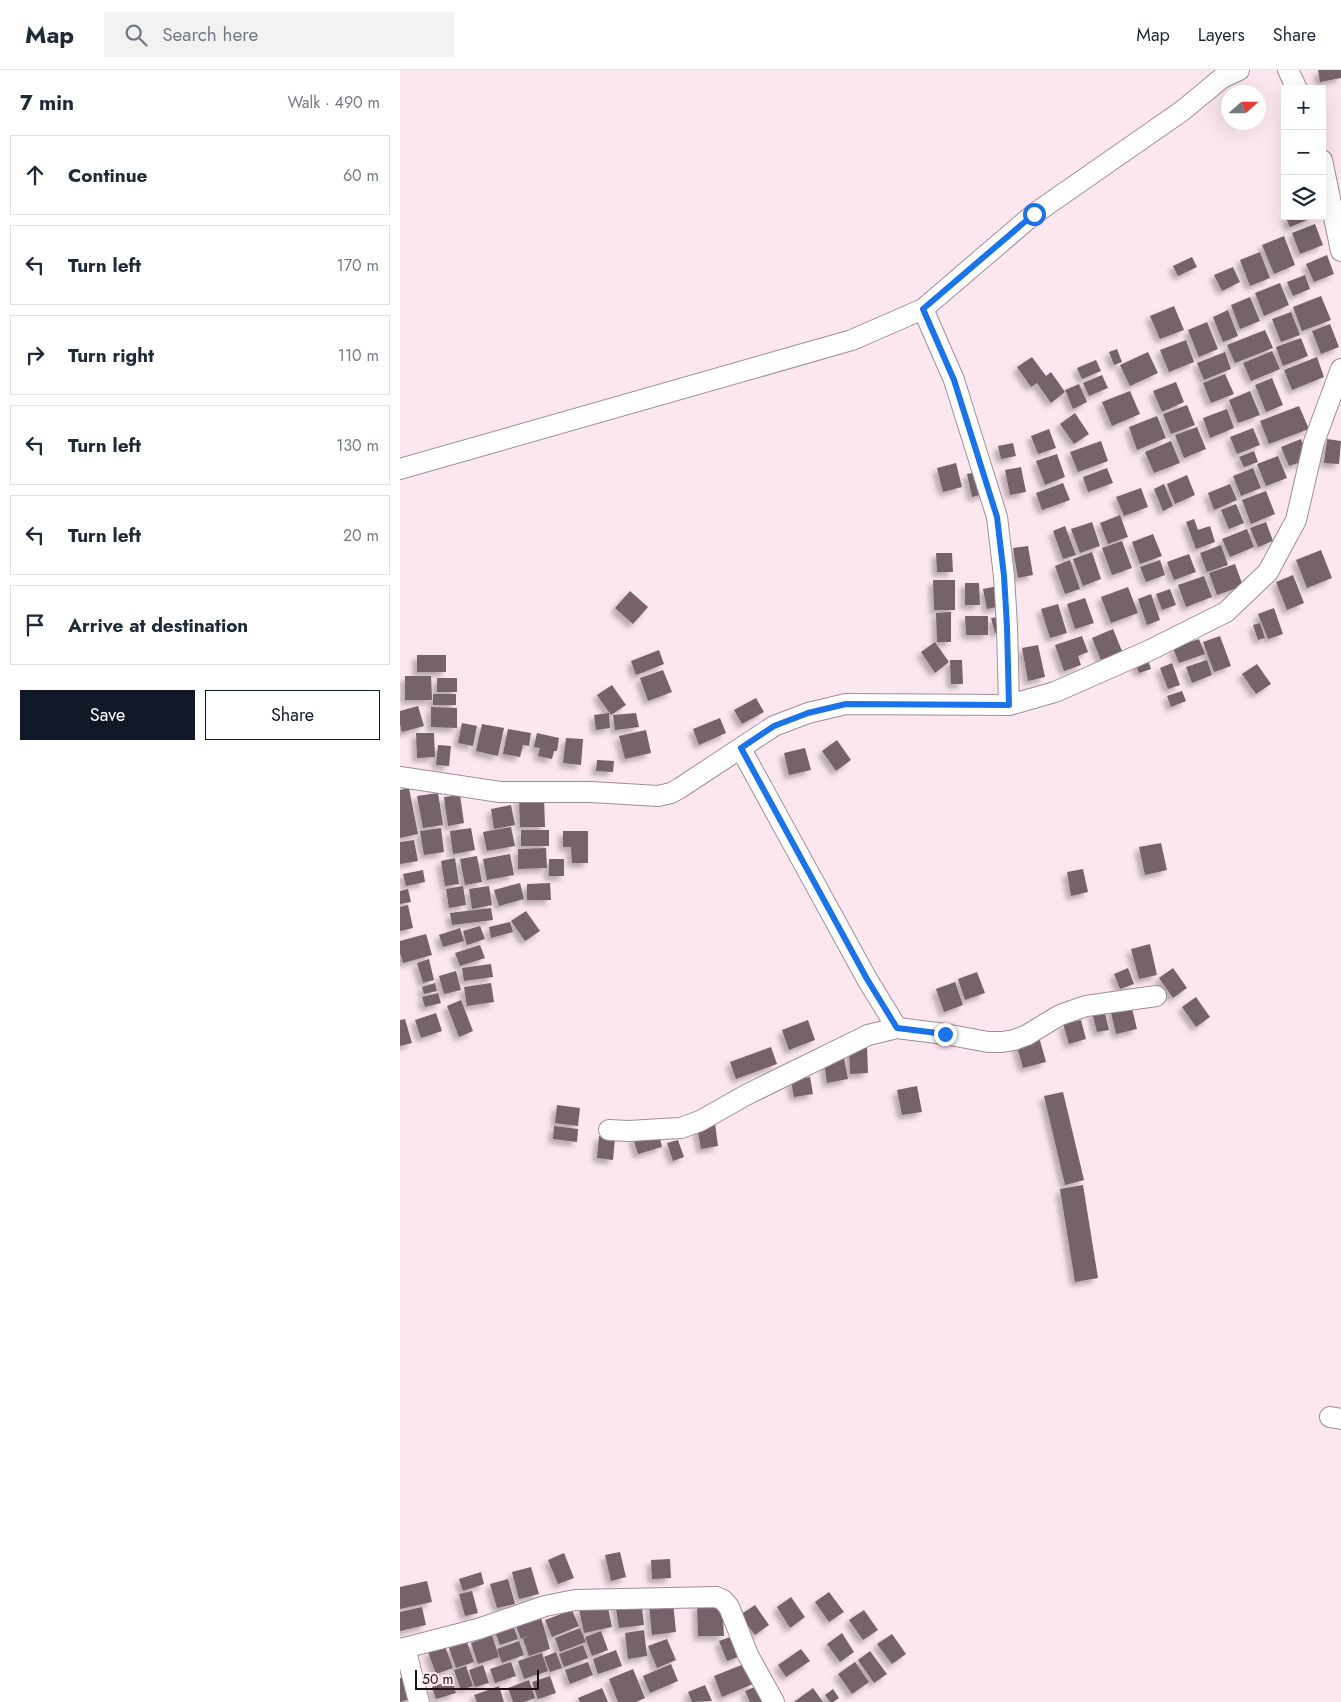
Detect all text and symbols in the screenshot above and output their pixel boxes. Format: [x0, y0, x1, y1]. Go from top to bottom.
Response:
search box [104, 12, 454, 57]
text: Map [25, 17, 74, 52]
icon: search [122, 21, 150, 49]
text: Search here [162, 21, 258, 48]
text: Map [1136, 22, 1170, 48]
text: Layers [1198, 22, 1245, 48]
text: Share [1273, 22, 1316, 48]
north arrow [1221, 85, 1266, 130]
map controls [1281, 85, 1326, 220]
button: + [1281, 85, 1326, 130]
text: 7 min [20, 88, 74, 118]
text: Walk · 490 m [288, 91, 380, 114]
button: − [1281, 130, 1326, 175]
icon: ahead [21, 161, 49, 189]
text: Continue [68, 162, 147, 189]
text: 60 m [343, 164, 379, 187]
button: layers [1281, 175, 1326, 220]
route start [1023, 203, 1046, 226]
icon: left [21, 251, 49, 279]
text: Turn left [68, 252, 141, 279]
text: 170 m [337, 254, 379, 277]
icon: right [21, 341, 49, 369]
text: Turn right [68, 342, 154, 369]
text: 110 m [338, 344, 379, 367]
icon: left [21, 431, 49, 459]
text: Turn left [68, 432, 141, 459]
text: 130 m [336, 434, 379, 457]
icon: left [21, 521, 49, 549]
text: Turn left [68, 522, 141, 549]
text: 20 m [343, 524, 379, 547]
icon: arrive [21, 611, 49, 639]
text: Arrive at destination [68, 612, 248, 639]
button: Save [20, 690, 195, 740]
button: Share [205, 690, 380, 740]
route end [934, 1023, 957, 1046]
scale bar [415, 1667, 539, 1690]
text: 50 m [422, 1669, 453, 1689]

